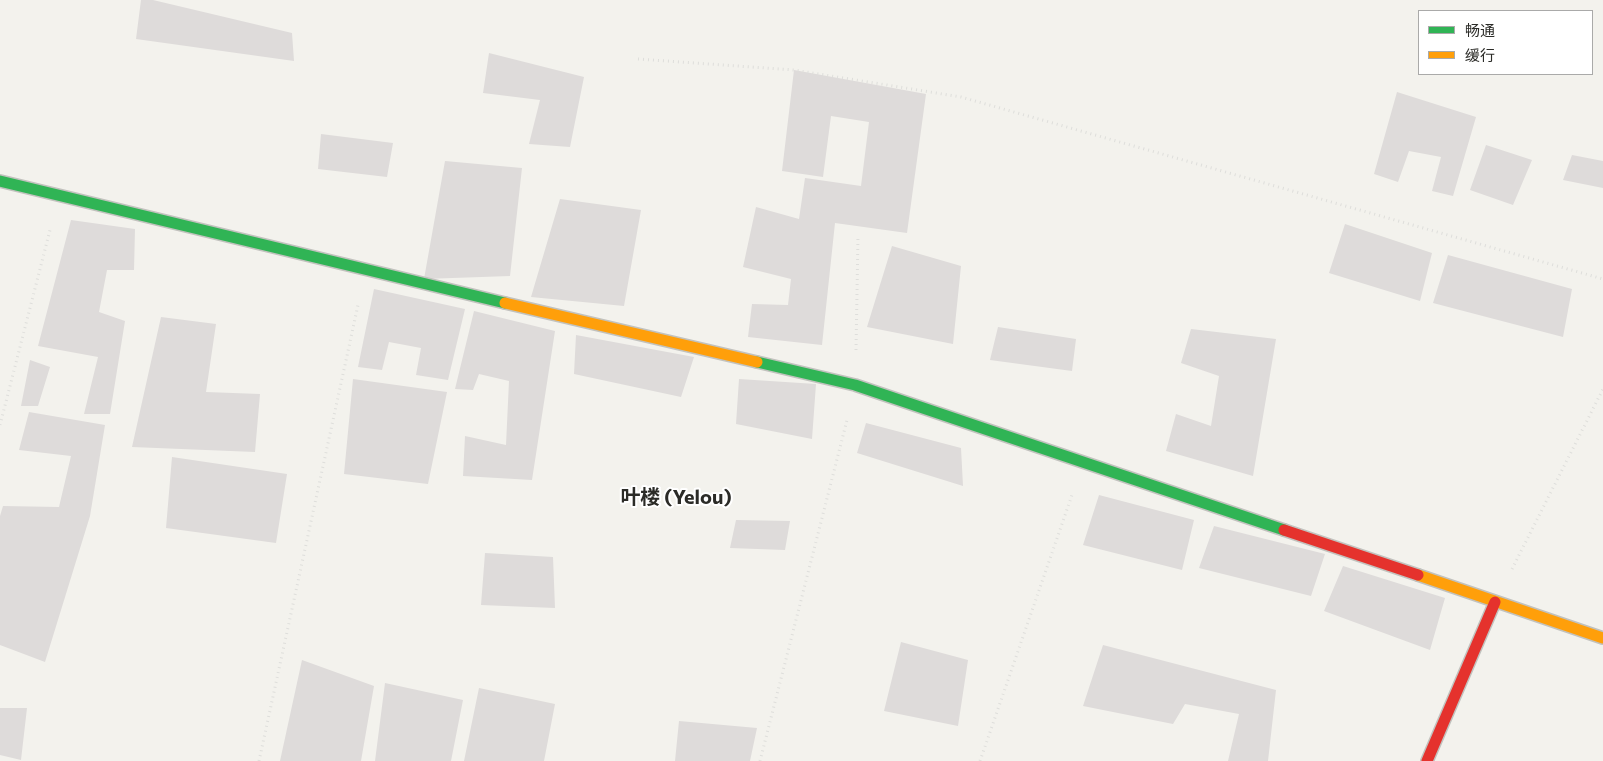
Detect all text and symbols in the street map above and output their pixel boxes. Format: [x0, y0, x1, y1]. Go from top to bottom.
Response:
legend [1418, 10, 1593, 75]
text: 畅通 [1465, 21, 1495, 39]
text: 缓行 [1465, 46, 1495, 64]
district label: 叶楼 (Yelou) [620, 485, 732, 509]

